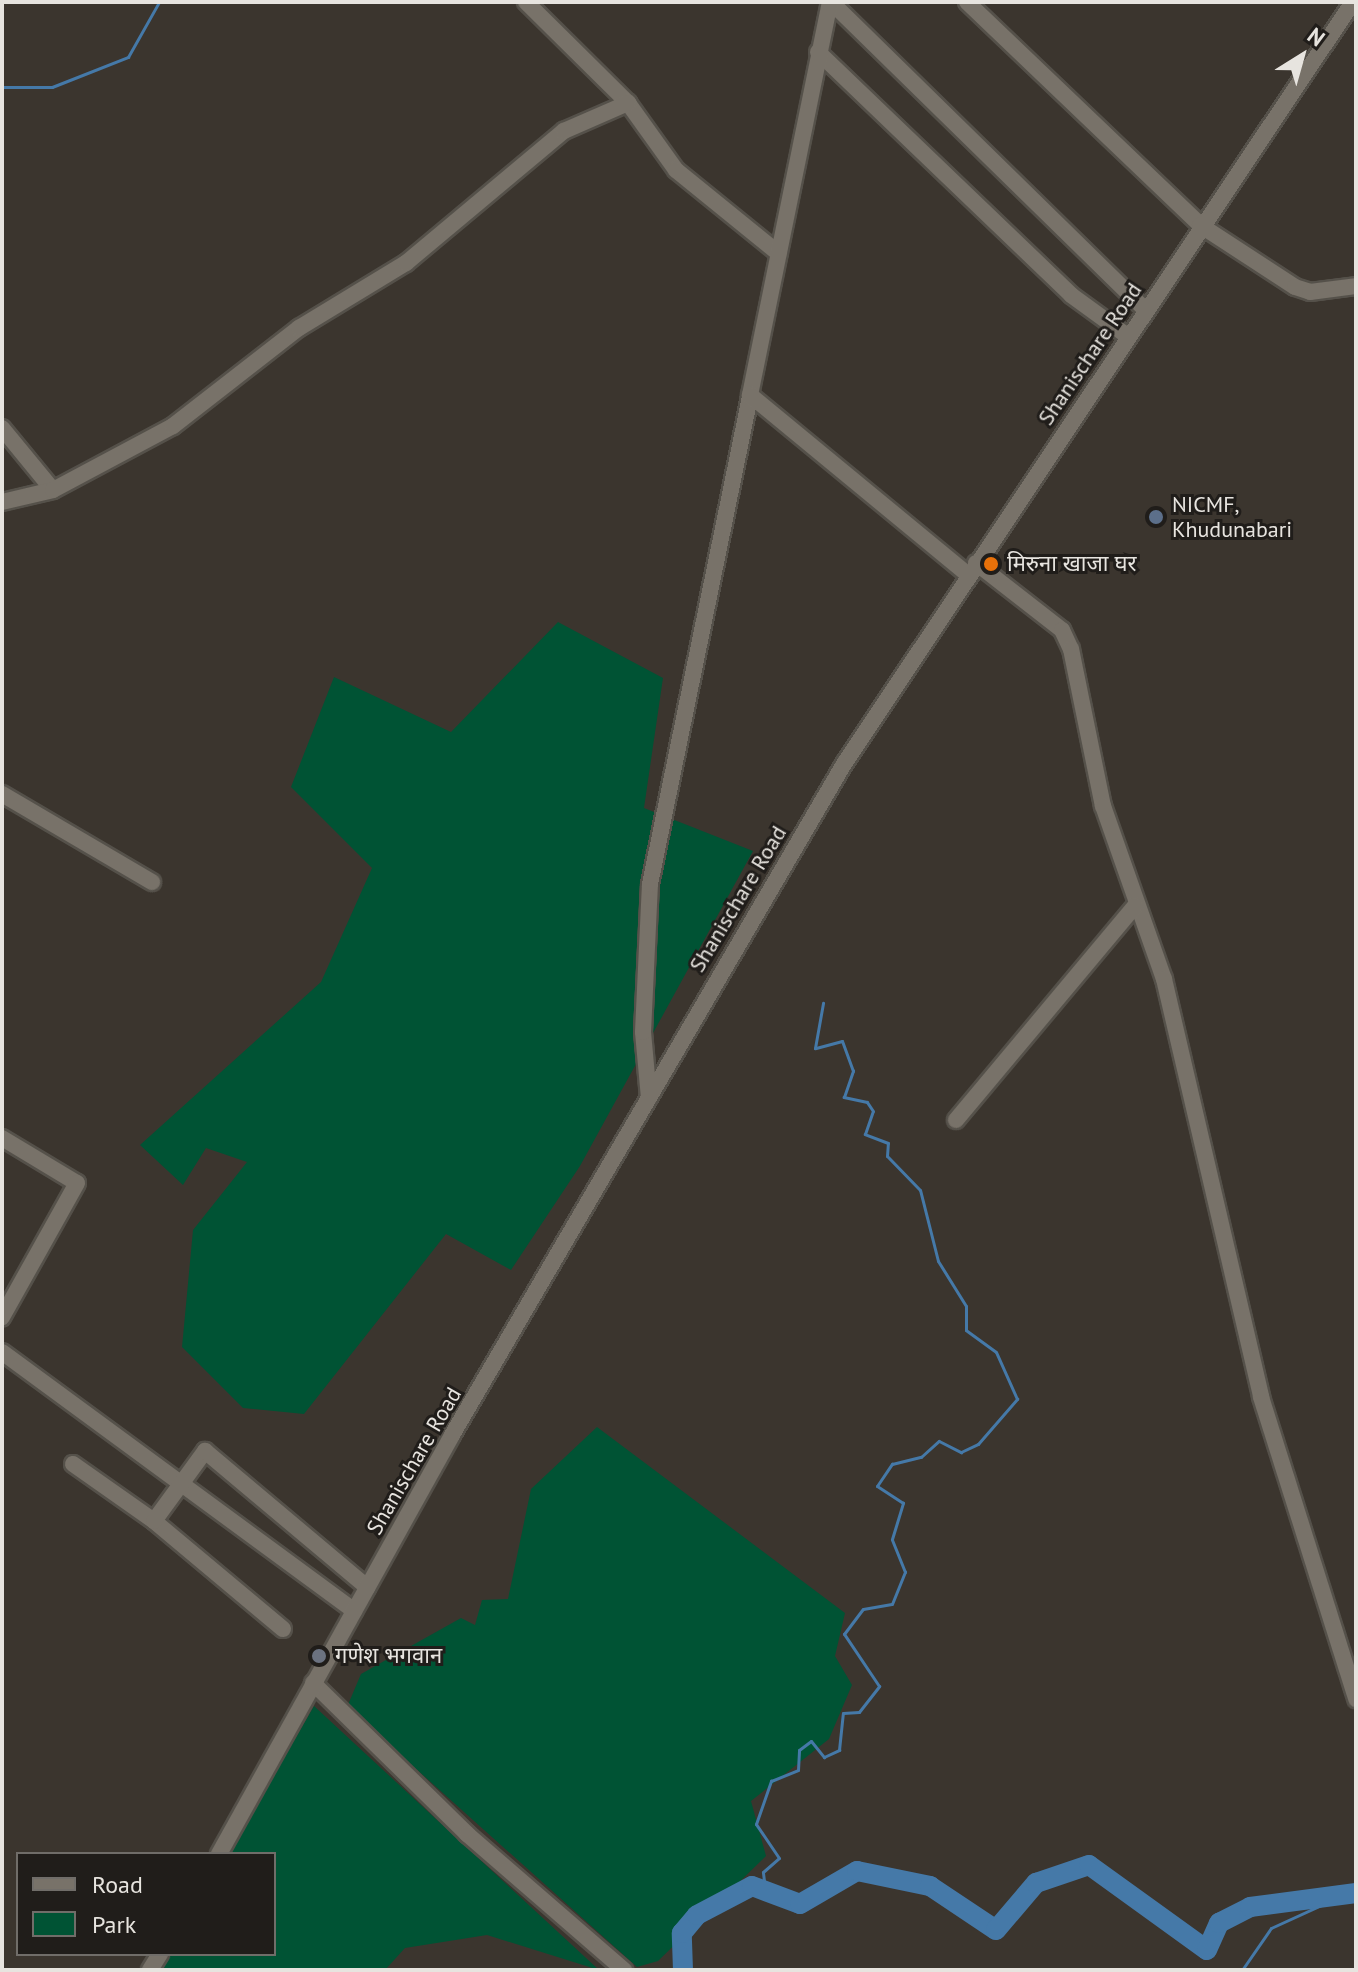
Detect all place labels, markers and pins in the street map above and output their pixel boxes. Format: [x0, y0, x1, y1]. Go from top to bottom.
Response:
place label: NICMF, Khudunabari [1172, 491, 1292, 542]
marker: NICMF, Khudunabari [1147, 508, 1165, 526]
place label: मिरुना खाजा घर [1007, 551, 1136, 577]
marker: मिरुना खाजा घर [982, 555, 1000, 573]
place label: गणेश भगवान [335, 1643, 442, 1669]
marker: गणेश भगवान [310, 1647, 328, 1665]

